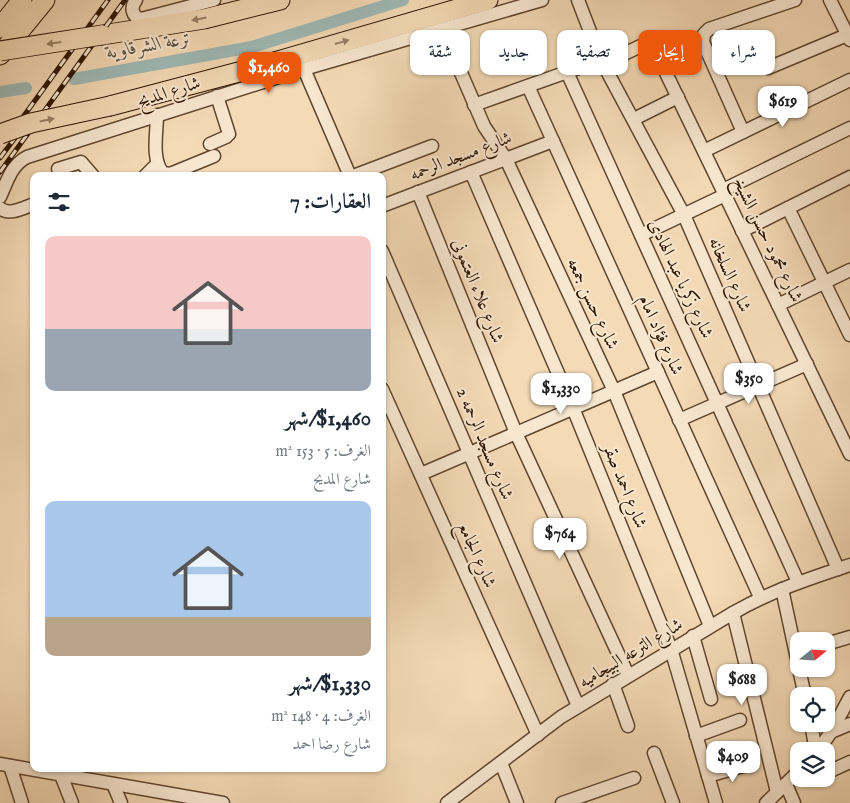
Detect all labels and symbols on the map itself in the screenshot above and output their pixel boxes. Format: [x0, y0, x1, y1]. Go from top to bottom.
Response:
one-way arrow [190, 16, 206, 24]
water label: ترعة الشرقاوية [103, 27, 193, 66]
one-way arrow [335, 38, 350, 46]
one-way arrow [46, 39, 62, 47]
pin: $1,460 [228, 52, 310, 94]
street label: شارع المديح [134, 72, 205, 117]
pin: $619 [753, 86, 813, 128]
one-way arrow [39, 116, 54, 124]
street label: شارع مسجد الرحمه [407, 127, 516, 189]
street label: شارع محمود حسن الشيخ [724, 174, 807, 308]
street label: شارع زكريا عبد الهادى [640, 215, 718, 343]
street label: شارع السلخانه [700, 234, 756, 317]
street label: شارع علاء العتمونى [444, 235, 508, 348]
street label: شارع حسن جمعه [559, 254, 623, 354]
street label: شارع فؤاد امام [629, 291, 688, 380]
pin: $350 [719, 362, 779, 405]
pin: $1,330 [520, 372, 602, 415]
street label: شارع مسجد الرحمه 2 [448, 384, 518, 504]
street label: شارع احمد صقر [594, 438, 652, 533]
street label: شارع الجامع [448, 518, 501, 593]
pin: $764 [530, 518, 590, 560]
street label: شارع الترعه البيجاميه [575, 614, 688, 696]
north arrow [790, 632, 835, 678]
pin: $688 [712, 664, 772, 706]
pin: $409 [703, 740, 763, 783]

